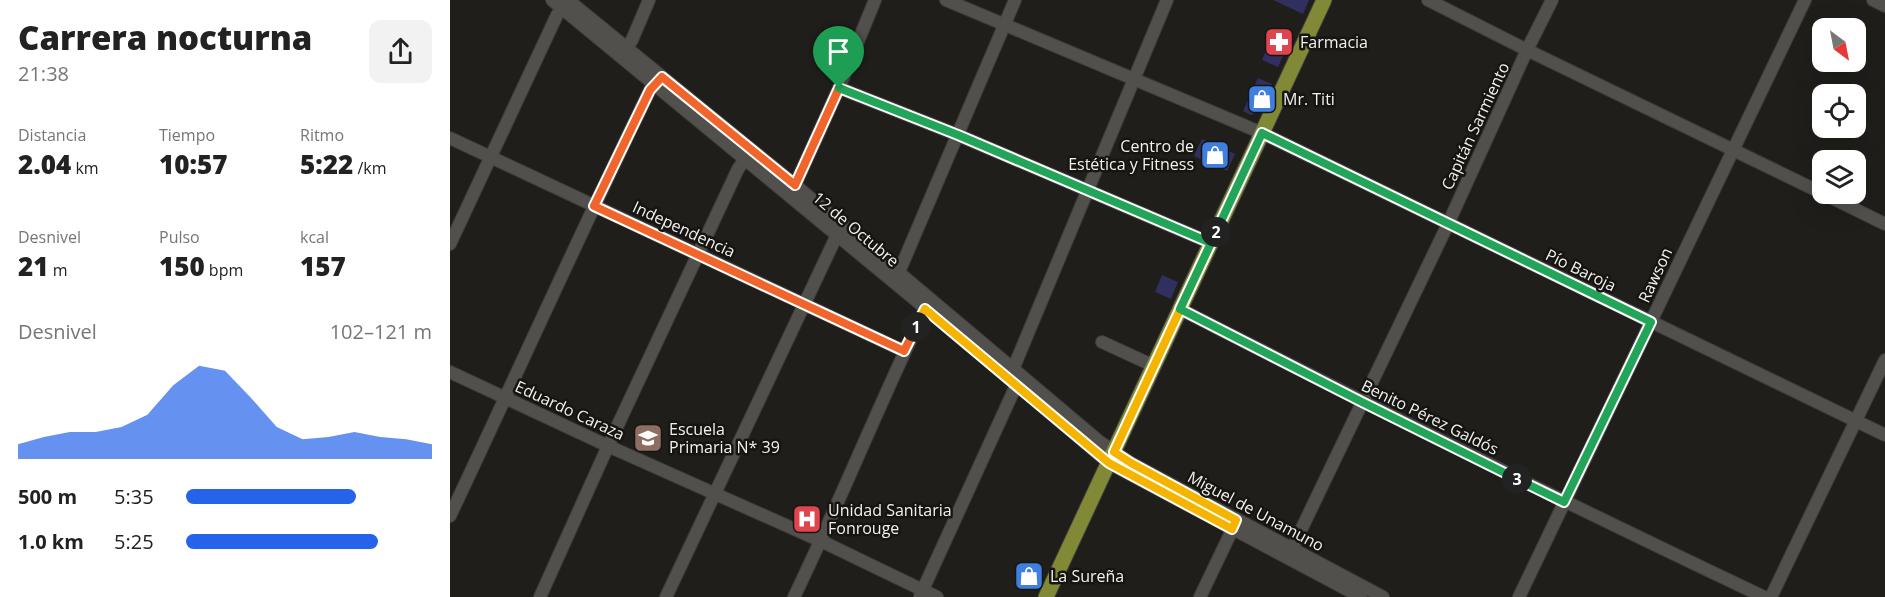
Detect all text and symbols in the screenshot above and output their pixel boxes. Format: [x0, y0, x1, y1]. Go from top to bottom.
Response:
text: Carrera nocturna [18, 15, 312, 60]
north arrow [1812, 18, 1866, 72]
map controls [1812, 18, 1866, 204]
button: share [369, 20, 432, 83]
pin [813, 26, 864, 88]
pharmacy icon: Farmacia [1263, 26, 1295, 58]
place label: Farmacia [1300, 31, 1368, 53]
icon: arrive [822, 35, 855, 68]
street label: Capitán Sarmiento [1436, 59, 1514, 193]
text: 21:38 [18, 60, 69, 87]
shop icon: Mr. Titi [1246, 83, 1278, 115]
button: locate [1812, 84, 1866, 138]
place label: Mr. Titi [1283, 88, 1335, 110]
text: Distancia [18, 124, 86, 146]
text: Tiempo [159, 124, 215, 146]
text: Ritmo [300, 124, 344, 146]
place label: Centro de Estética y Fitness [1068, 135, 1194, 175]
shop icon: Centro de Estética y Fitness [1199, 139, 1231, 171]
text: 2.04 [18, 146, 71, 182]
text: 10:57 [159, 146, 227, 182]
text: 5:22 [300, 146, 353, 182]
button: layers [1812, 150, 1866, 204]
text: km [71, 157, 99, 179]
text: /km [353, 157, 386, 179]
street label: 12 de Octubre [808, 186, 904, 272]
street label: Independencia [629, 196, 739, 262]
pin: 2 [1201, 217, 1231, 247]
text: 2 [1211, 221, 1221, 243]
text: Desnivel [18, 226, 81, 248]
text: Pulso [159, 226, 200, 248]
text: kcal [300, 226, 329, 248]
street label: Pío Baroja [1542, 244, 1620, 296]
street label: Rawson [1633, 244, 1677, 306]
text: 21 [18, 248, 48, 284]
text: 150 [159, 248, 205, 284]
text: 157 [300, 248, 346, 284]
text: m [48, 259, 67, 281]
text: bpm [205, 259, 243, 281]
pin: 1 [901, 312, 931, 342]
text: 1 [911, 316, 921, 338]
text: Desnivel [18, 318, 97, 345]
text: 102–121 m [330, 318, 432, 345]
street label: Benito Pérez Galdós [1358, 374, 1502, 460]
street label: Eduardo Caraza [512, 375, 628, 445]
place label: Escuela Primaria N* 39 [669, 418, 780, 458]
school or university icon: Escuela Primaria N* 39 [632, 422, 664, 454]
pin: 3 [1502, 464, 1532, 494]
street label: Miguel de Unamuno [1184, 466, 1328, 556]
text: 3 [1512, 468, 1522, 490]
text: 500 m [18, 483, 77, 510]
text: 5:35 [114, 483, 154, 510]
place label: Unidad Sanitaria Fonrouge [828, 499, 952, 539]
hospital icon: Unidad Sanitaria Fonrouge [791, 503, 823, 535]
text: 1.0 km [18, 528, 84, 555]
text: 5:25 [114, 528, 154, 555]
shop icon: La Sureña [1013, 560, 1045, 592]
place label: La Sureña [1050, 565, 1124, 587]

